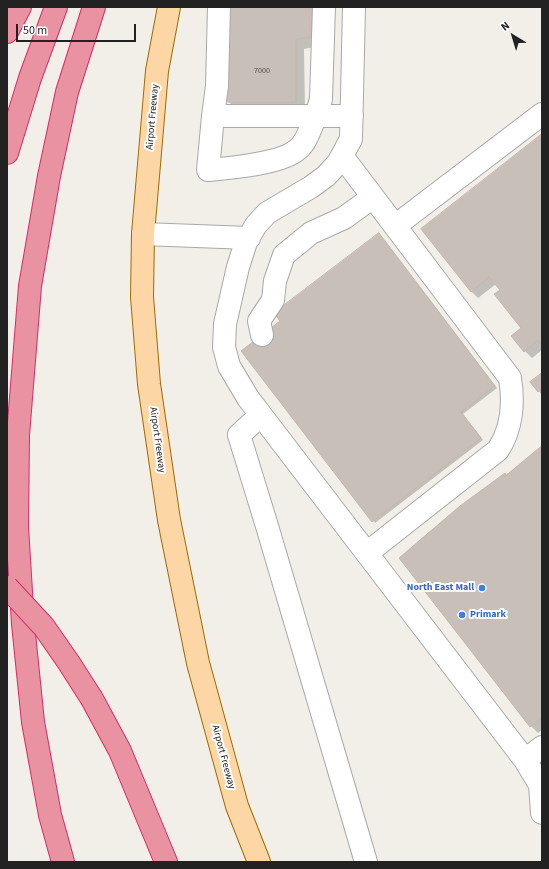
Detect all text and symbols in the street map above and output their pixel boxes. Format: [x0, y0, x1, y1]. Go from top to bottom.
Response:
scale bar [18, 16, 138, 42]
north arrow [493, 16, 533, 56]
text: N [498, 18, 513, 34]
text: 50 m [23, 22, 47, 39]
house number: 7000 [254, 66, 270, 76]
street label: Airport Freeway [144, 84, 162, 150]
street label: Airport Freeway [146, 406, 168, 474]
place label: North East Mall [407, 582, 474, 594]
marker: North East Mall [477, 583, 487, 593]
place label: Primark [470, 609, 506, 621]
marker: Primark [457, 610, 467, 620]
street label: Airport Freeway [209, 724, 237, 790]

